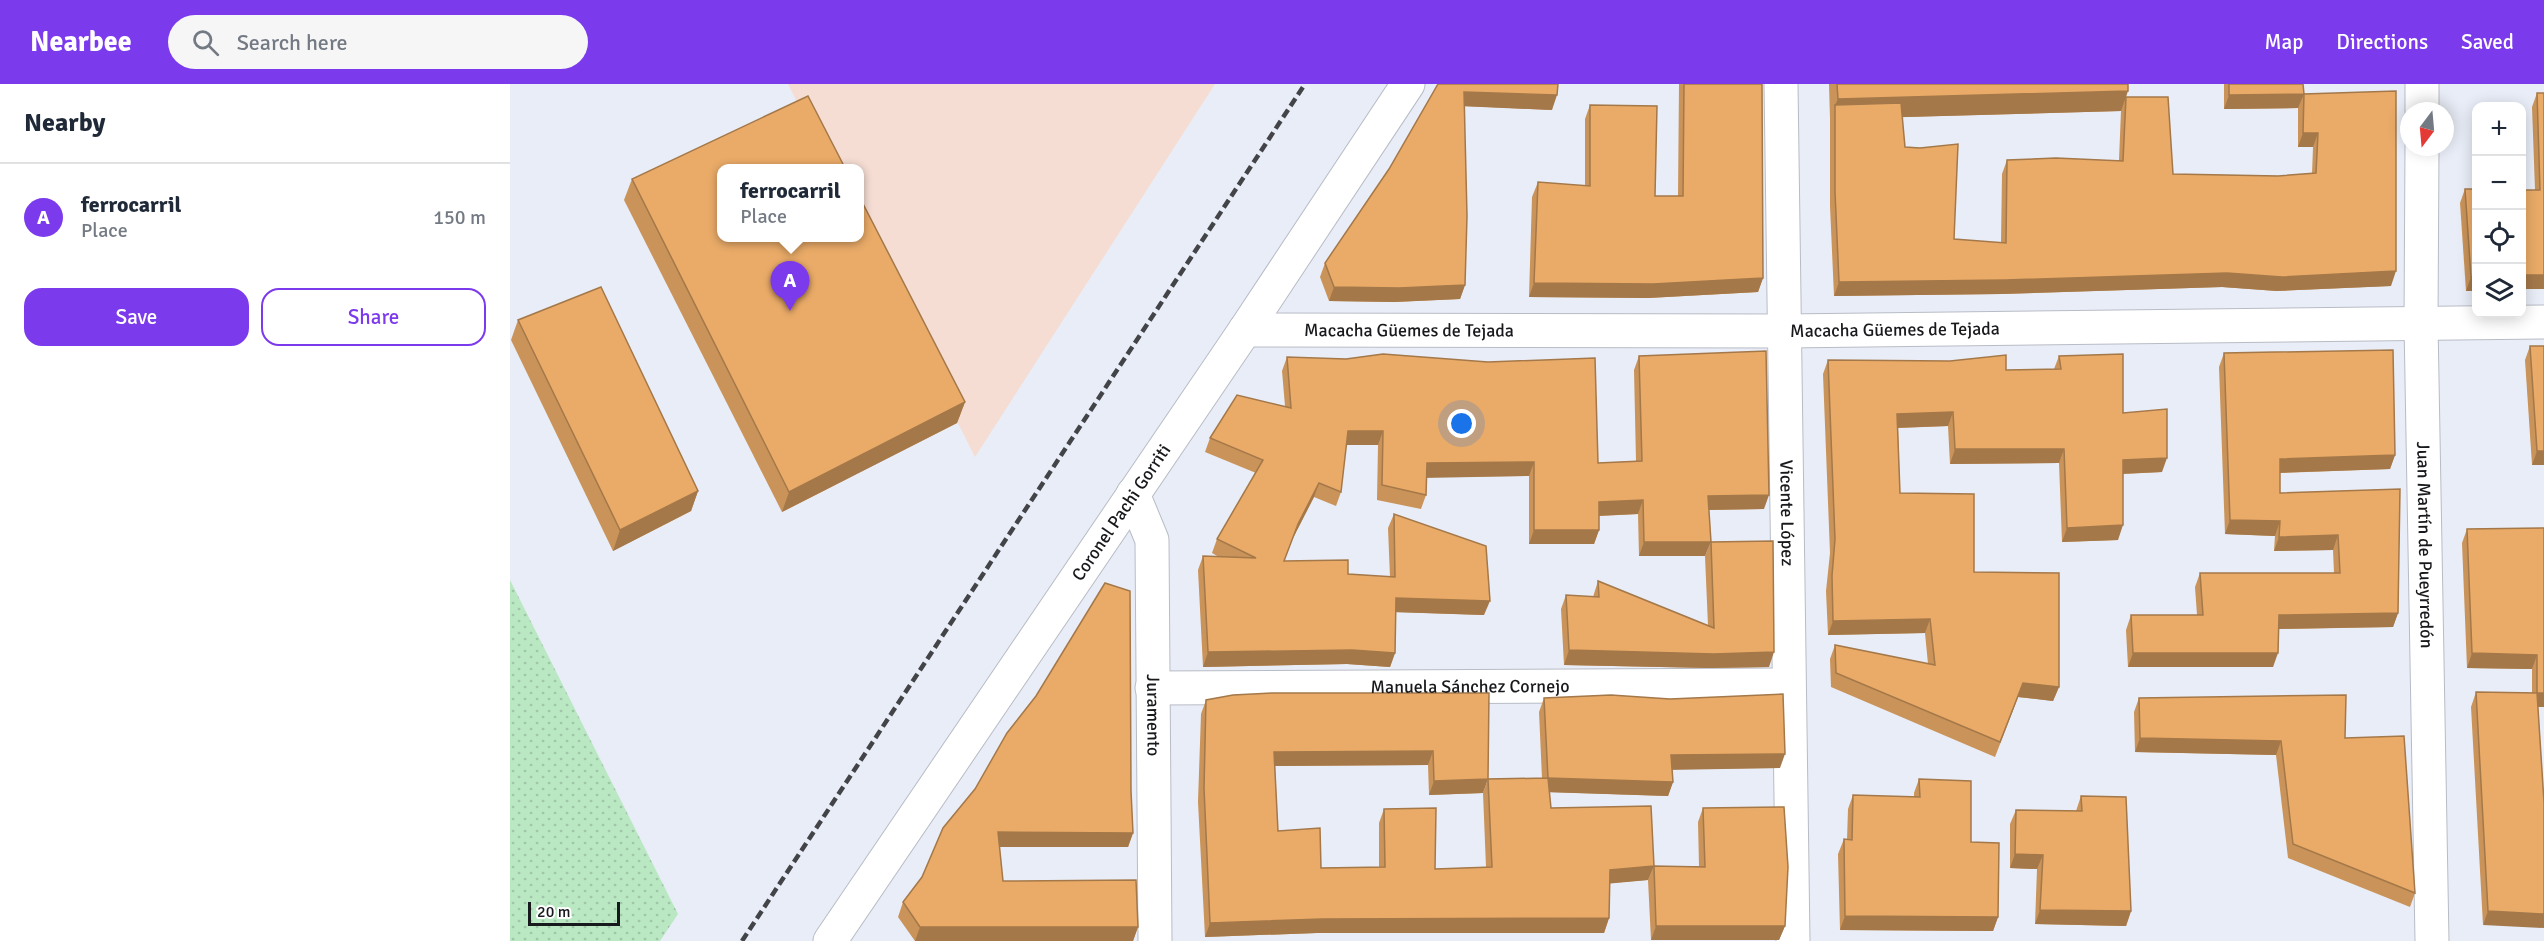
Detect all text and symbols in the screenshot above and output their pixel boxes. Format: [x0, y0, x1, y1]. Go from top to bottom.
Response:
search box [168, 15, 588, 69]
text: Nearbee [30, 25, 132, 59]
icon: search [189, 26, 222, 59]
text: Search here [237, 29, 348, 56]
text: Map [2265, 29, 2303, 55]
text: Directions [2336, 29, 2428, 55]
text: Saved [2461, 29, 2514, 55]
north arrow [2400, 102, 2454, 156]
map controls [2472, 102, 2526, 318]
button: + [2472, 102, 2526, 156]
text: Nearby [24, 107, 105, 139]
button: − [2472, 156, 2526, 210]
popup [717, 164, 864, 242]
text: ferrocarril [740, 177, 841, 204]
text: ferrocarril [81, 191, 181, 218]
text: Place [740, 204, 787, 229]
text: A [37, 205, 50, 230]
text: 150 m [433, 205, 486, 230]
button: locate [2472, 210, 2526, 264]
text: Place [81, 218, 128, 243]
pin: A [770, 262, 810, 311]
button: layers [2472, 264, 2526, 318]
button: Save [24, 288, 249, 346]
button: Share [261, 288, 486, 346]
street label: Macacha Güemes de Tejada [1790, 317, 2000, 342]
street label: Macacha Güemes de Tejada [1304, 319, 1514, 341]
your location [1447, 409, 1476, 438]
street label: Coronel Pachi Gorriti [1067, 440, 1175, 585]
street label: Juan Martín de Pueyrredón [2412, 441, 2438, 649]
street label: Vicente López [1775, 460, 1799, 566]
street label: Juramento [1142, 674, 1165, 756]
street label: Manuela Sánchez Cornejo [1370, 675, 1570, 698]
scale bar [528, 899, 620, 926]
text: 20 m [537, 902, 571, 922]

